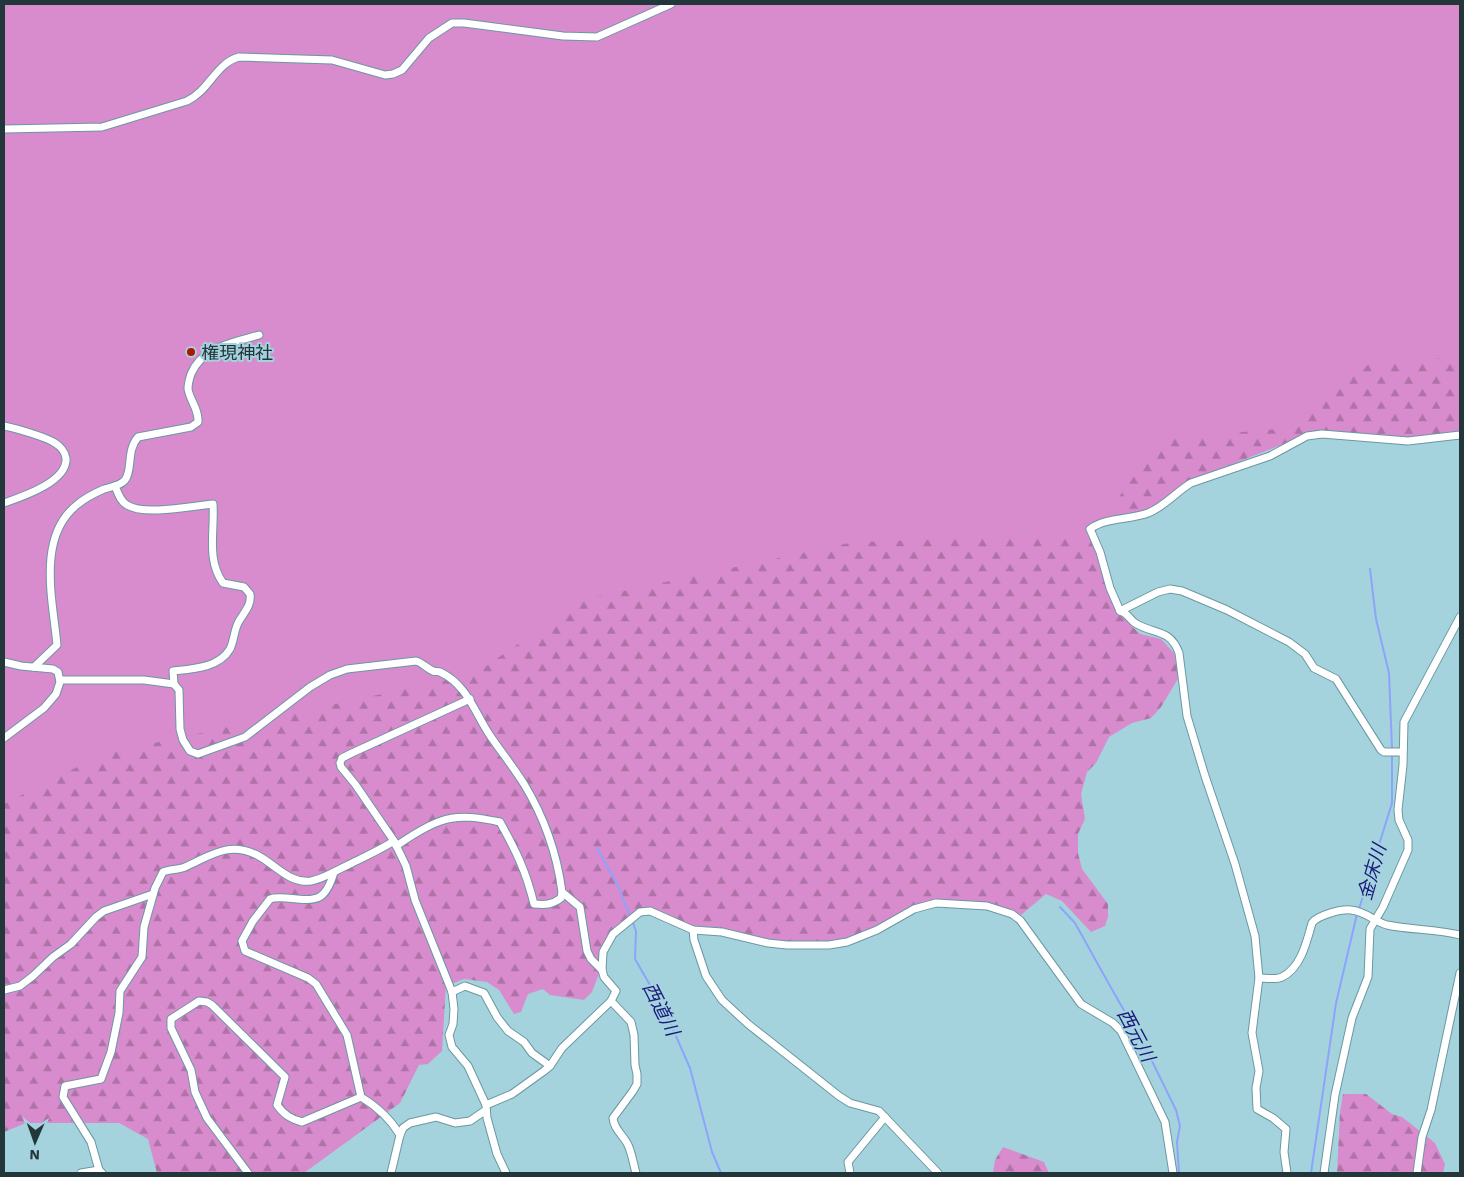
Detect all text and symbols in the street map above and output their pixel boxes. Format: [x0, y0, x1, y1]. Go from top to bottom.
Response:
place label: 権現神社 [201, 342, 273, 363]
marker: 権現神社 [185, 346, 197, 358]
water label: 金床川 [1353, 840, 1391, 903]
water label: 西道川 [638, 978, 685, 1041]
water label: 西元川 [1112, 1004, 1160, 1067]
north arrow [10, 1117, 60, 1167]
text: N [29, 1147, 40, 1163]

